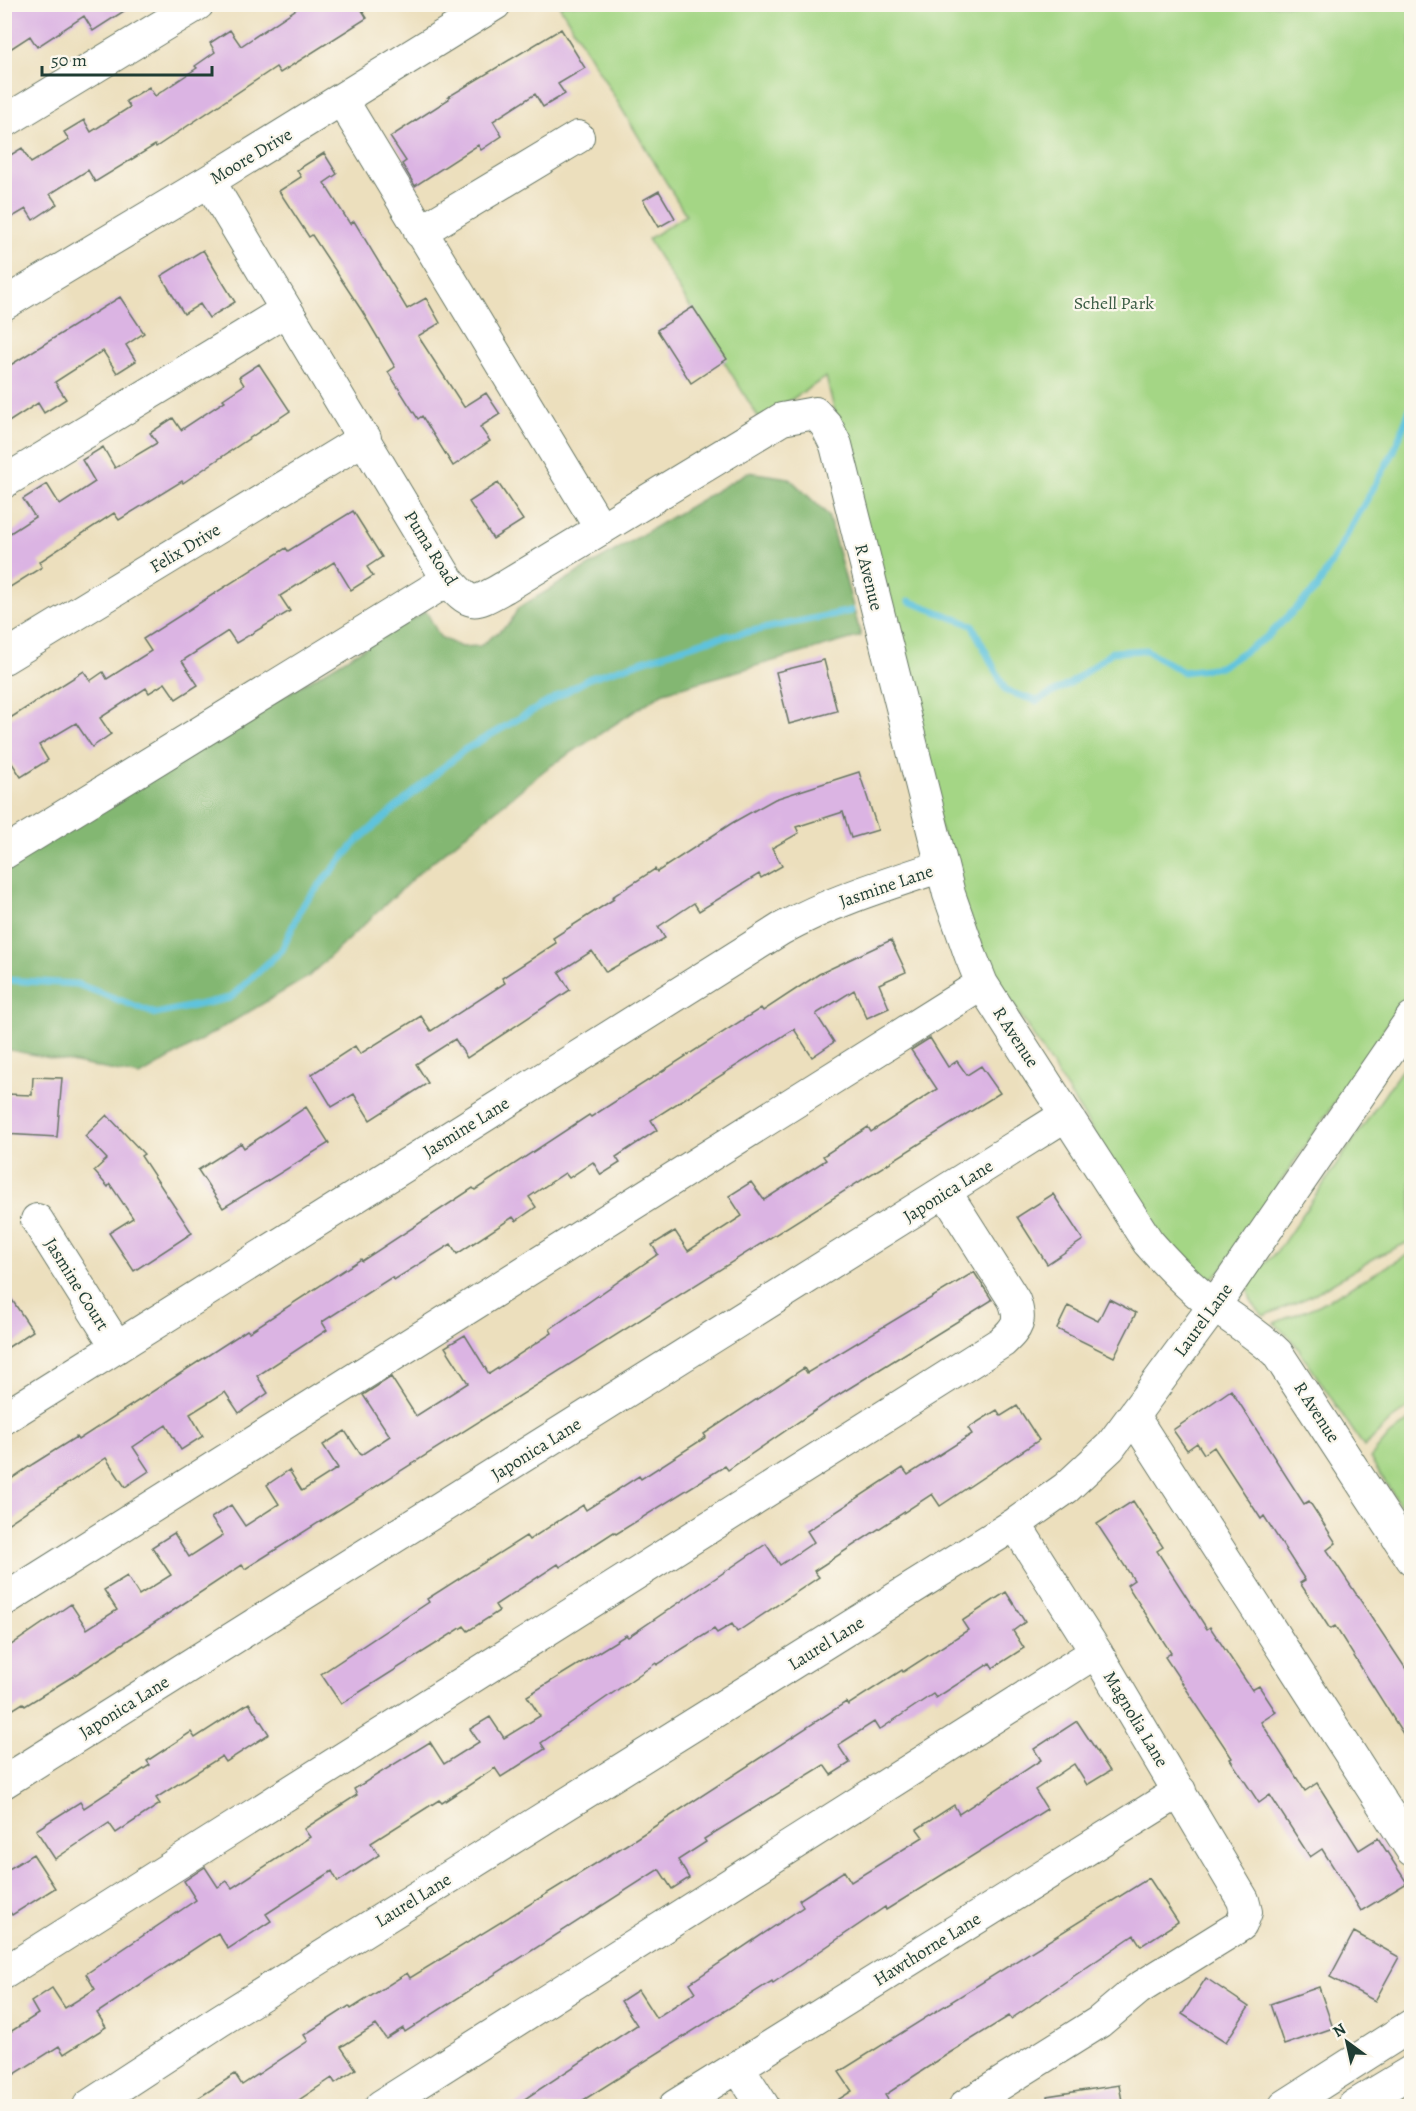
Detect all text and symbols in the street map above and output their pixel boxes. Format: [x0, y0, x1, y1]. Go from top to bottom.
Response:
scale bar [42, 39, 212, 77]
text: 50 m [51, 48, 87, 72]
street label: Moore Drive [206, 122, 296, 190]
park label: Schell Park [1074, 291, 1154, 315]
street label: Puma Road [399, 506, 464, 590]
street label: Felix Drive [145, 518, 225, 578]
street label: R Avenue [849, 541, 889, 613]
street label: Jasmine Lane [836, 859, 936, 913]
street label: R Avenue [987, 1002, 1045, 1072]
street label: Jasmine Lane [418, 1091, 514, 1163]
street label: Japonica Lane [898, 1154, 998, 1228]
street label: Jasmine Court [39, 1233, 115, 1335]
street label: Laurel Lane [1168, 1278, 1238, 1362]
street label: R Avenue [1288, 1377, 1346, 1447]
street label: Japonica Lane [486, 1412, 586, 1486]
street label: Laurel Lane [783, 1610, 869, 1676]
street label: Magnolia Lane [1098, 1666, 1174, 1772]
street label: Japonica Lane [74, 1670, 174, 1744]
street label: Laurel Lane [370, 1867, 456, 1933]
street label: Hawthorne Lane [869, 1906, 985, 1992]
north arrow [1317, 2012, 1377, 2072]
text: N [1328, 2018, 1351, 2043]

